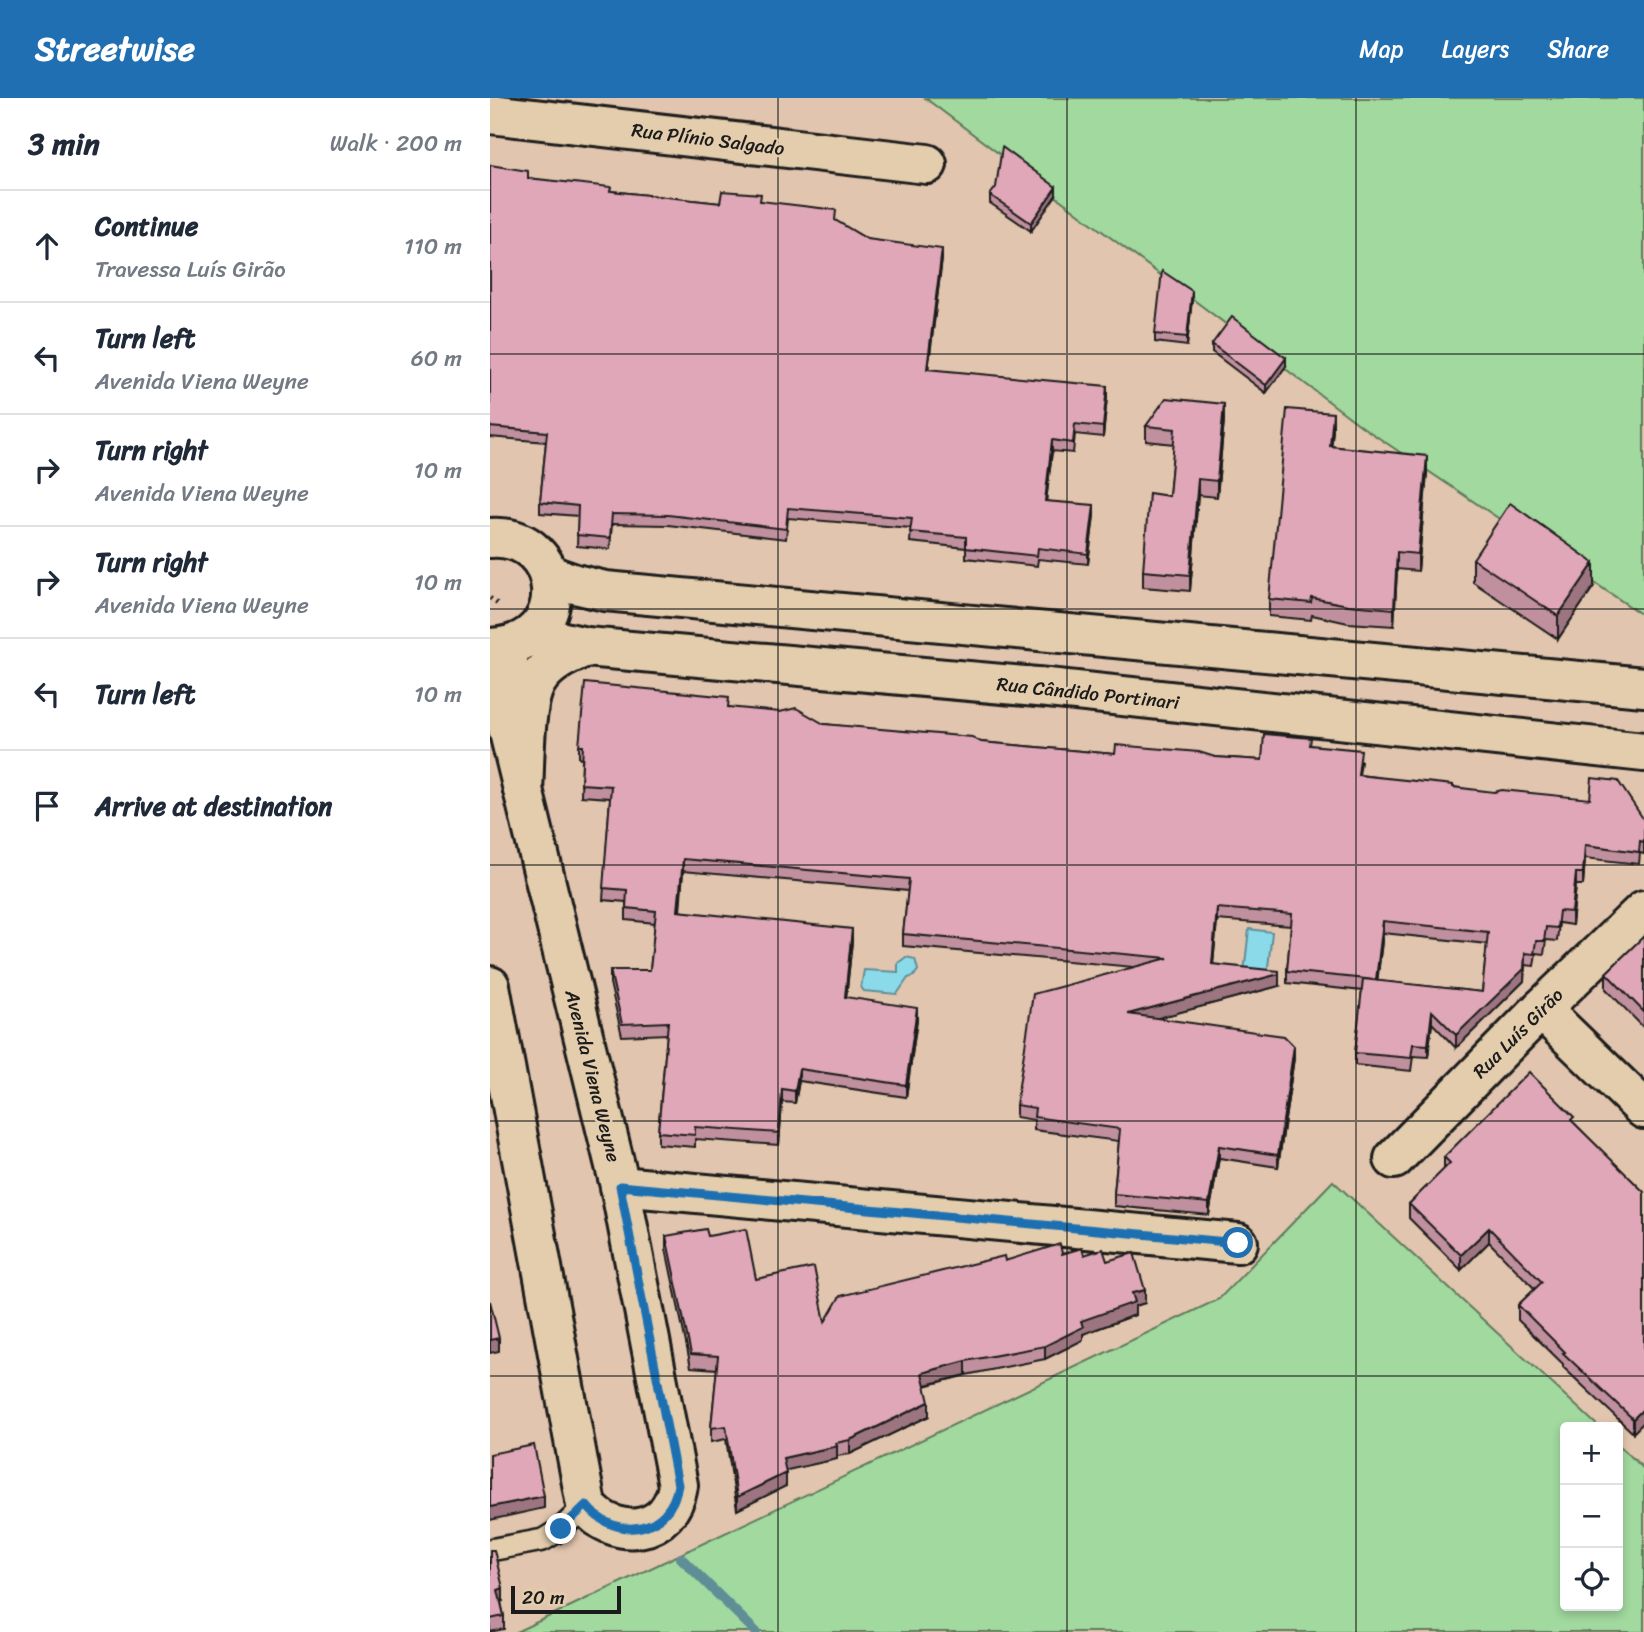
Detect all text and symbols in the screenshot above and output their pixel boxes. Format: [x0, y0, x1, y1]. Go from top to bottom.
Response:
text: Streetwise [35, 20, 195, 78]
text: Map [1359, 28, 1404, 70]
text: Layers [1442, 28, 1509, 70]
text: Share [1547, 28, 1609, 70]
street label: Rua Plínio Salgado [630, 113, 787, 165]
text: 3 min [28, 117, 100, 171]
text: Walk · 200 m [330, 123, 462, 164]
text: Continue [95, 203, 198, 249]
text: 110 m [404, 226, 462, 267]
icon: ahead [28, 227, 66, 265]
text: Travessa Luís Girão [95, 249, 286, 290]
text: Turn left [95, 315, 195, 361]
text: 60 m [411, 338, 462, 379]
icon: left [28, 339, 66, 377]
text: Avenida Viena Weyne [95, 361, 309, 402]
text: Turn right [95, 427, 208, 473]
text: 10 m [414, 450, 462, 491]
icon: right [28, 451, 66, 489]
text: Avenida Viena Weyne [95, 473, 309, 514]
text: Turn right [95, 539, 208, 585]
text: 10 m [414, 562, 462, 603]
icon: right [28, 563, 66, 601]
text: Avenida Viena Weyne [95, 585, 309, 626]
street label: Rua Cândido Portinari [995, 667, 1182, 719]
text: Turn left [95, 671, 195, 717]
text: 10 m [414, 674, 462, 715]
icon: left [28, 675, 66, 713]
text: Arrive at destination [95, 783, 332, 829]
icon: arrive [28, 787, 66, 825]
street label: Rua Luís Girão [1465, 979, 1572, 1086]
street label: Avenida Viena Weyne [555, 985, 630, 1166]
route start [1222, 1227, 1253, 1258]
map controls [1560, 1422, 1623, 1611]
button: + [1560, 1422, 1623, 1485]
button: − [1560, 1485, 1623, 1548]
route end [545, 1513, 576, 1544]
button: locate [1560, 1548, 1623, 1611]
text: 20 m [522, 1581, 565, 1614]
scale bar [511, 1583, 621, 1615]

